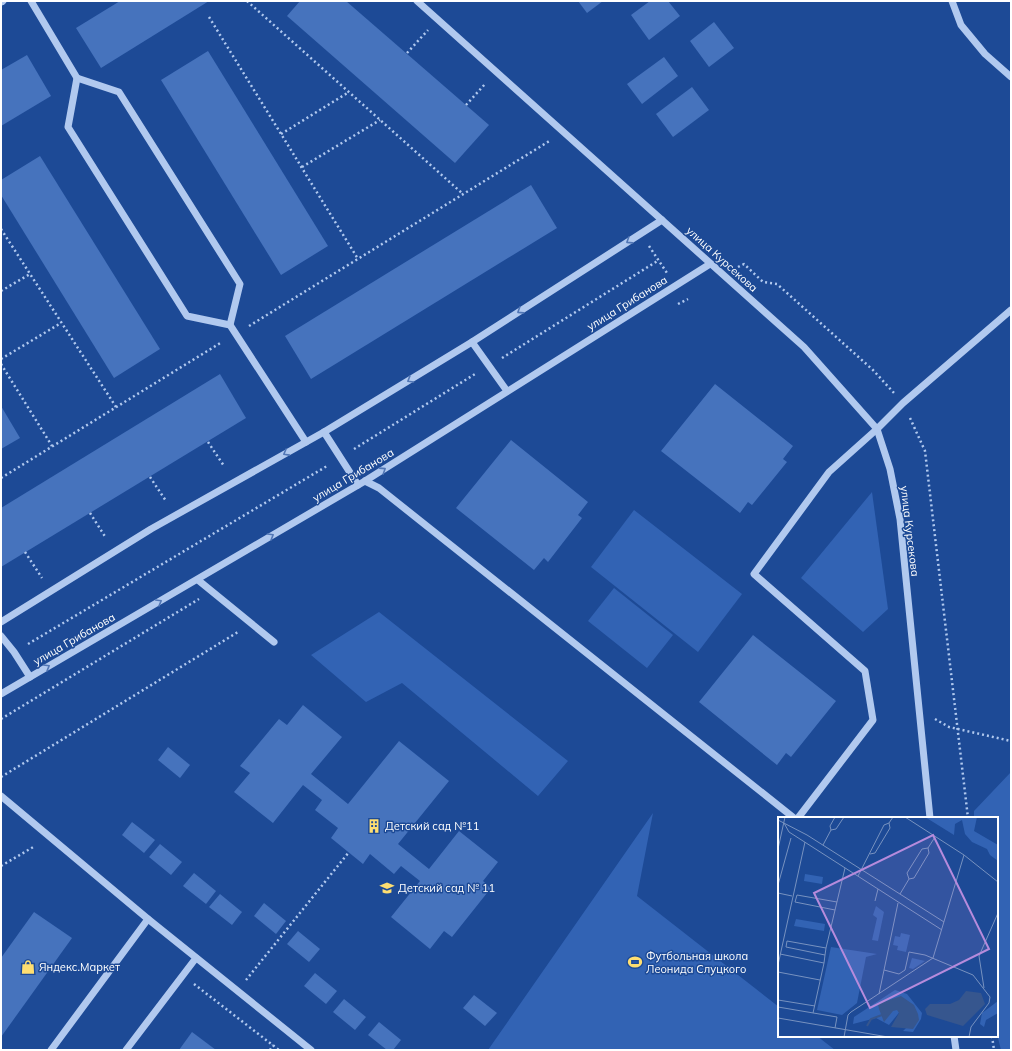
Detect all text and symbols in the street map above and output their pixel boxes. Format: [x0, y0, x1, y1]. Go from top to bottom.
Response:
street label: улица Курсекова [683, 223, 761, 295]
one-way arrow [627, 236, 634, 243]
street label: улица Грибанова [584, 273, 670, 333]
one-way arrow [517, 306, 524, 314]
one-way arrow [407, 375, 414, 383]
street label: улица Грибанова [310, 445, 396, 505]
one-way arrow [283, 449, 290, 456]
one-way arrow [379, 467, 386, 475]
street label: улица Курсекова [897, 485, 923, 577]
one-way arrow [267, 534, 274, 541]
one-way arrow [155, 600, 162, 607]
street label: улица Грибанова [31, 610, 117, 668]
one-way arrow [43, 665, 50, 672]
inset map [778, 817, 998, 1037]
building icon: Детский сад №11 [366, 818, 382, 834]
place label: Детский сад №11 [385, 819, 479, 833]
school or university icon: Детский сад № 11 [379, 880, 395, 896]
place label: Детский сад № 11 [398, 881, 495, 895]
place label: Футбольная школа Леонида Слуцкого [646, 949, 748, 976]
sports icon: Футбольная школа Леонида Слуцкого [627, 954, 643, 970]
shop icon: Яндекс.Маркет [20, 959, 36, 975]
place label: Яндекс.Маркет [39, 960, 120, 974]

